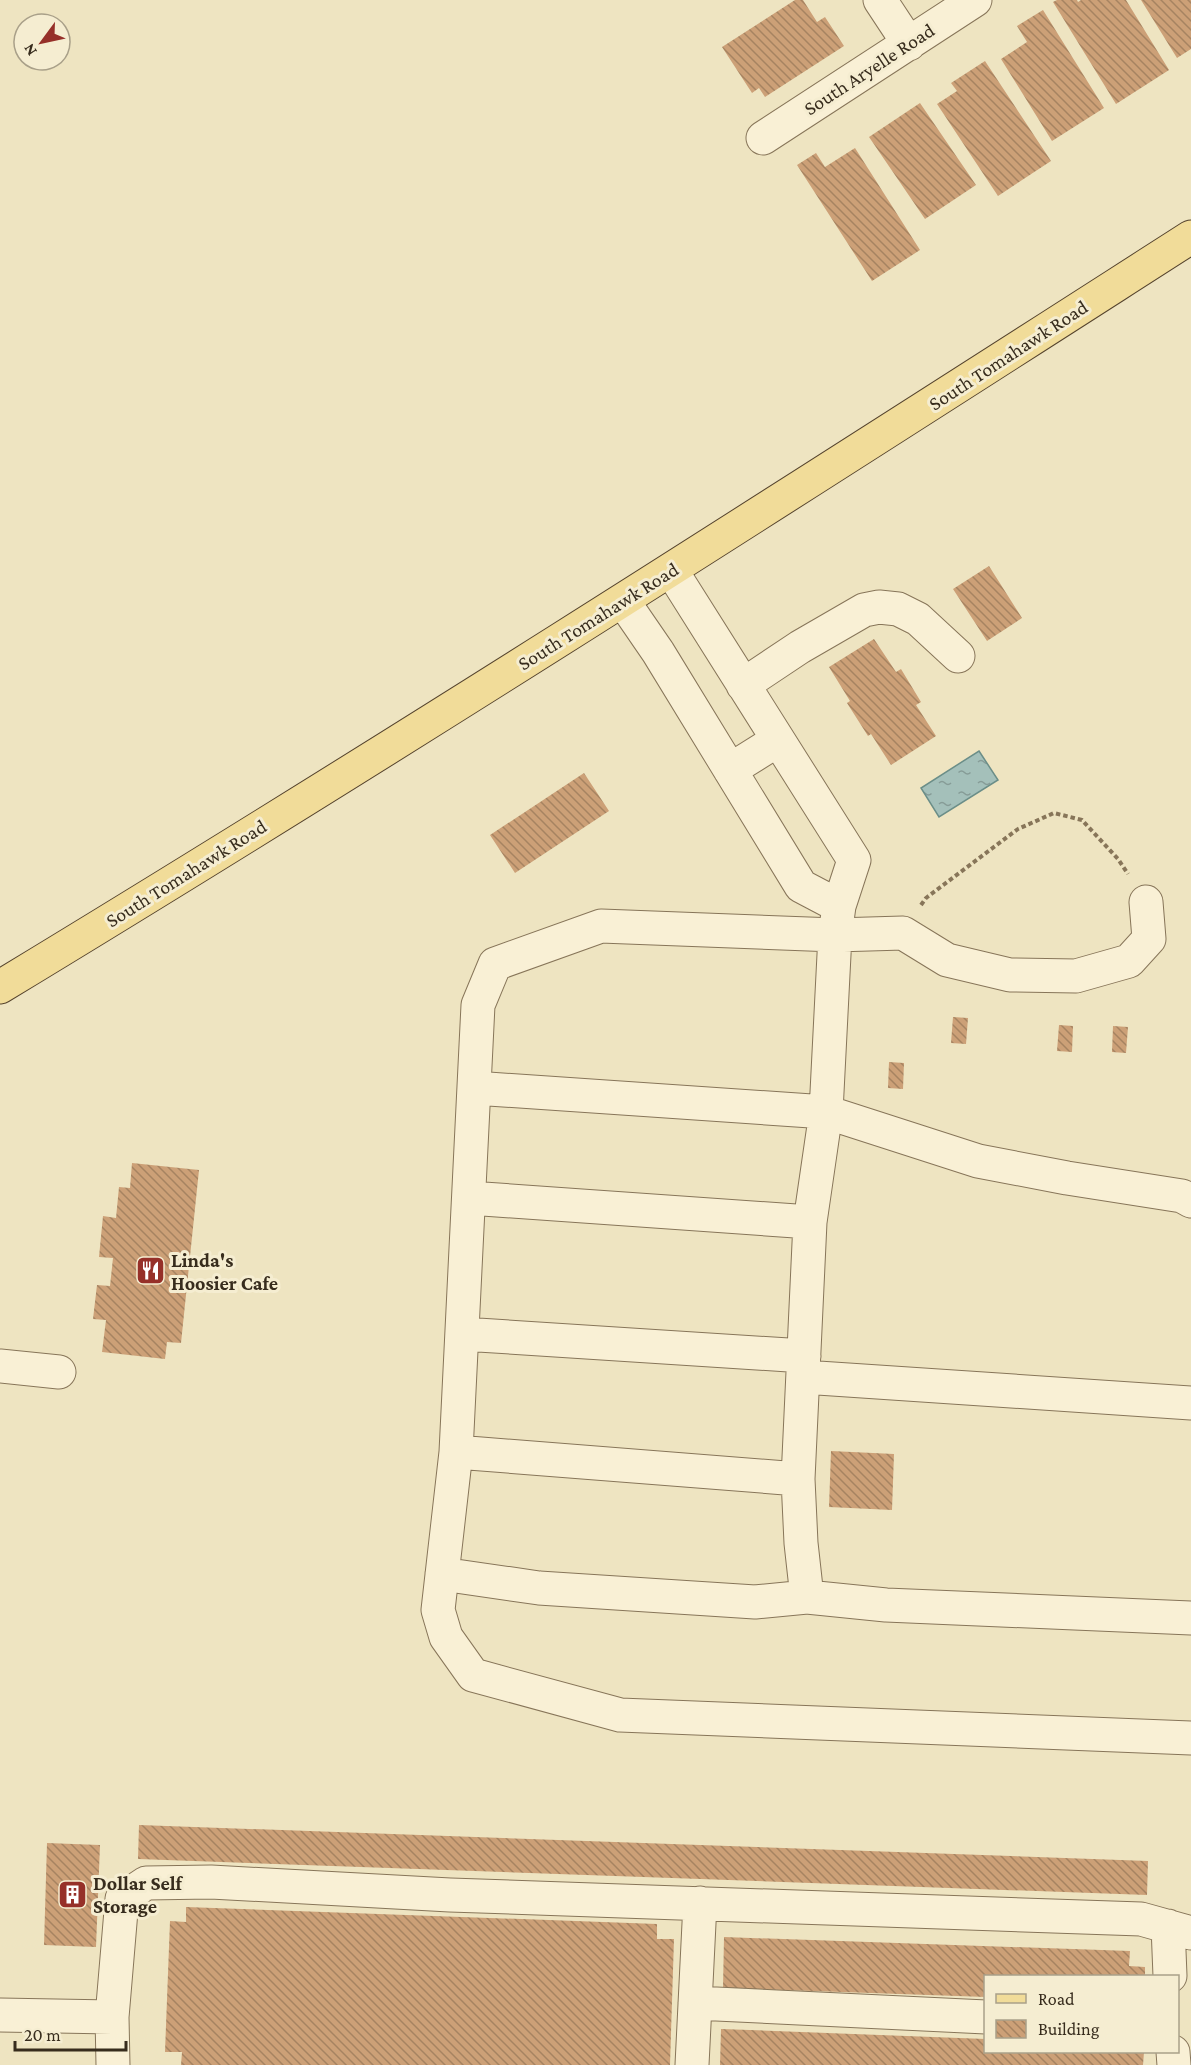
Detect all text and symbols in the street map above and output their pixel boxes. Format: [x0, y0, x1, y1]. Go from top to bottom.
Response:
north arrow [12, 12, 72, 72]
street label: South Aryelle Road [800, 18, 939, 120]
text: N [20, 41, 40, 59]
street label: South Tomahawk Road [925, 295, 1092, 415]
street label: South Tomahawk Road [514, 557, 683, 674]
street label: South Tomahawk Road [102, 814, 271, 931]
place label: Linda's Hoosier Cafe [171, 1249, 278, 1294]
restaurant icon: Linda's Hoosier Cafe [134, 1255, 166, 1287]
place label: Dollar Self Storage [93, 1872, 184, 1917]
building icon: Dollar Self Storage [56, 1879, 88, 1911]
legend [984, 1975, 1179, 2053]
text: Road [1038, 1989, 1075, 2009]
scale bar [15, 2014, 126, 2052]
text: Building [1038, 2019, 1100, 2039]
text: 20 m [24, 2025, 61, 2045]

